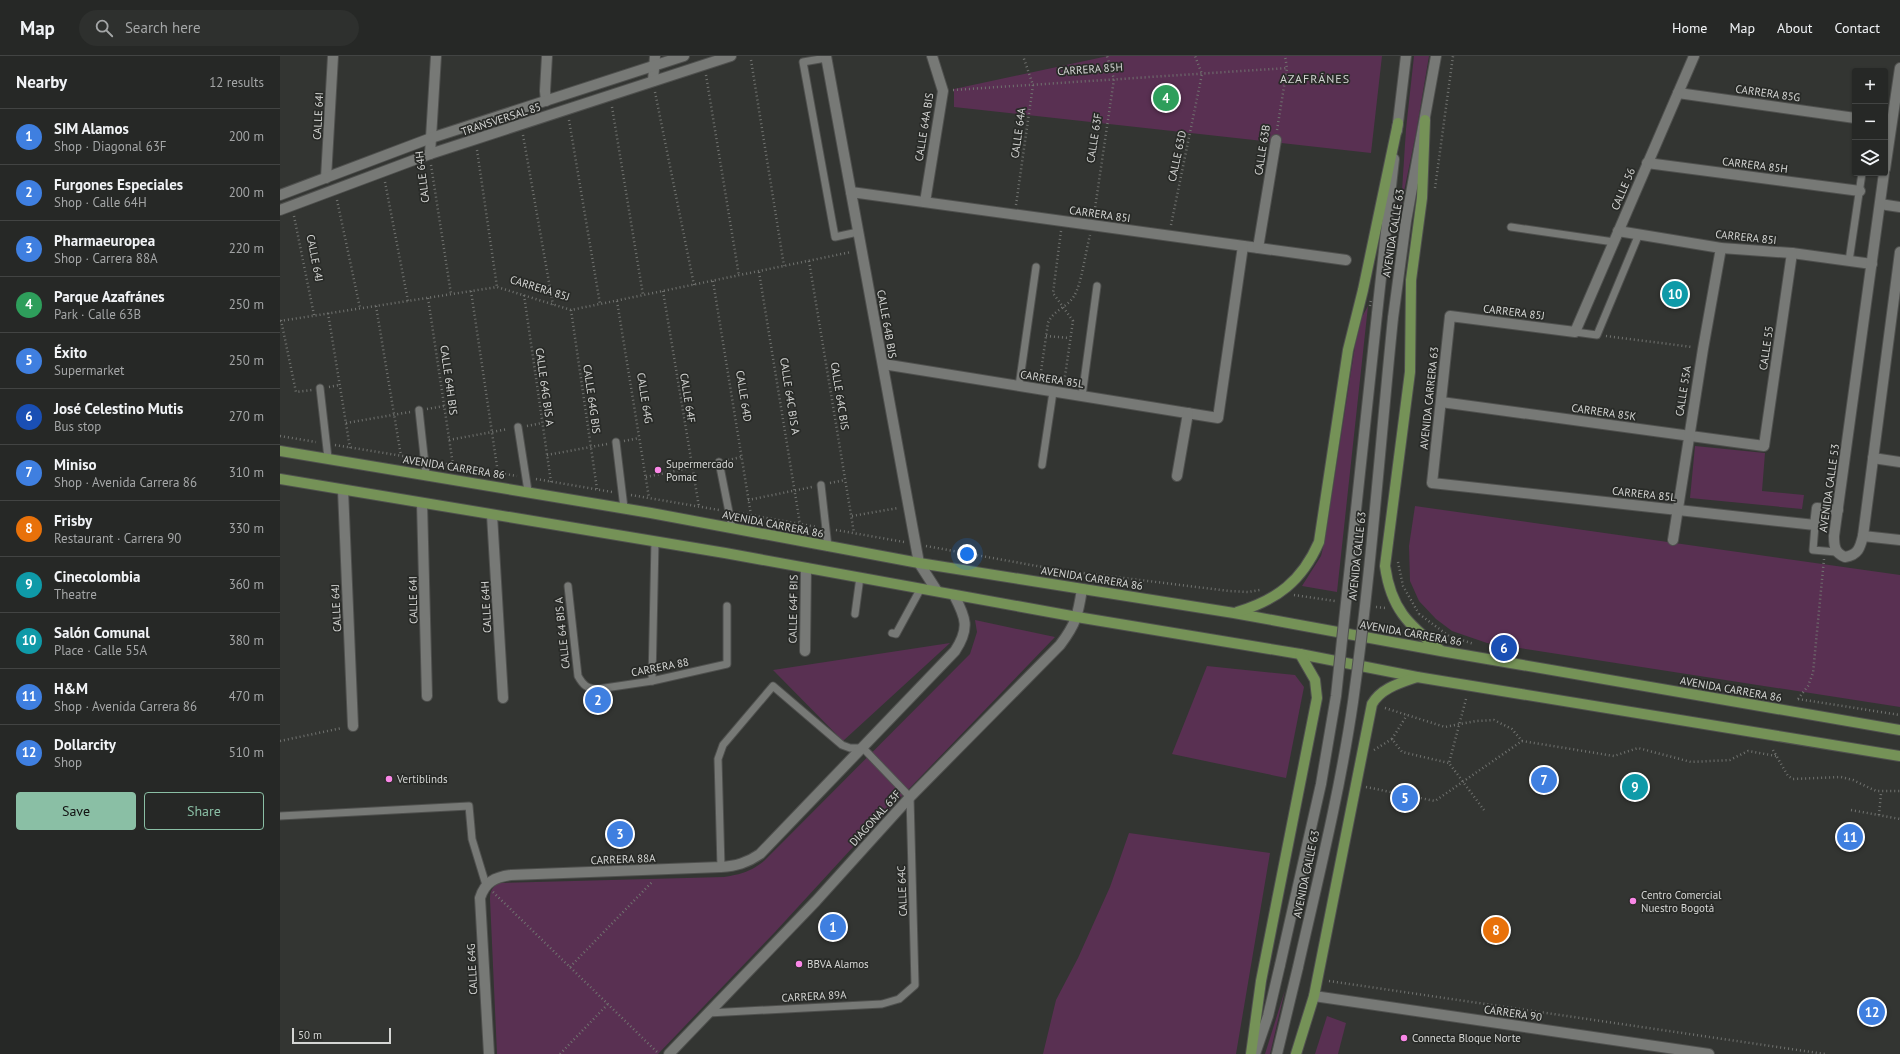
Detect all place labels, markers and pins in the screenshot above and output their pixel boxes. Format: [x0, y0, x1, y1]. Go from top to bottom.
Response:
pin: 4 [1153, 83, 1179, 113]
pin: 10 [1662, 279, 1688, 309]
place label: Supermercado Pomac [666, 457, 734, 484]
marker: Supermercado Pomac [653, 465, 663, 475]
pin: 6 [1491, 633, 1517, 663]
pin: 2 [585, 685, 611, 715]
pin: 7 [1531, 765, 1557, 795]
place label: Vertiblinds [396, 772, 448, 786]
pin: 9 [1622, 772, 1648, 802]
marker: Vertiblinds [384, 774, 394, 784]
pin: 5 [1392, 783, 1418, 813]
pin: 3 [607, 819, 633, 849]
pin: 11 [1837, 822, 1863, 852]
place label: Centro Comercial Nuestro Bogotá [1641, 888, 1722, 915]
marker: Centro Comercial Nuestro Bogotá [1628, 896, 1638, 906]
pin: 1 [820, 912, 846, 942]
pin: 8 [1483, 915, 1509, 945]
place label: BBVA Alamos [807, 957, 869, 971]
marker: BBVA Alamos [794, 959, 804, 969]
pin: 12 [1859, 997, 1885, 1027]
place label: Connecta Bloque Norte [1412, 1031, 1521, 1045]
marker: Connecta Bloque Norte [1399, 1033, 1409, 1043]

